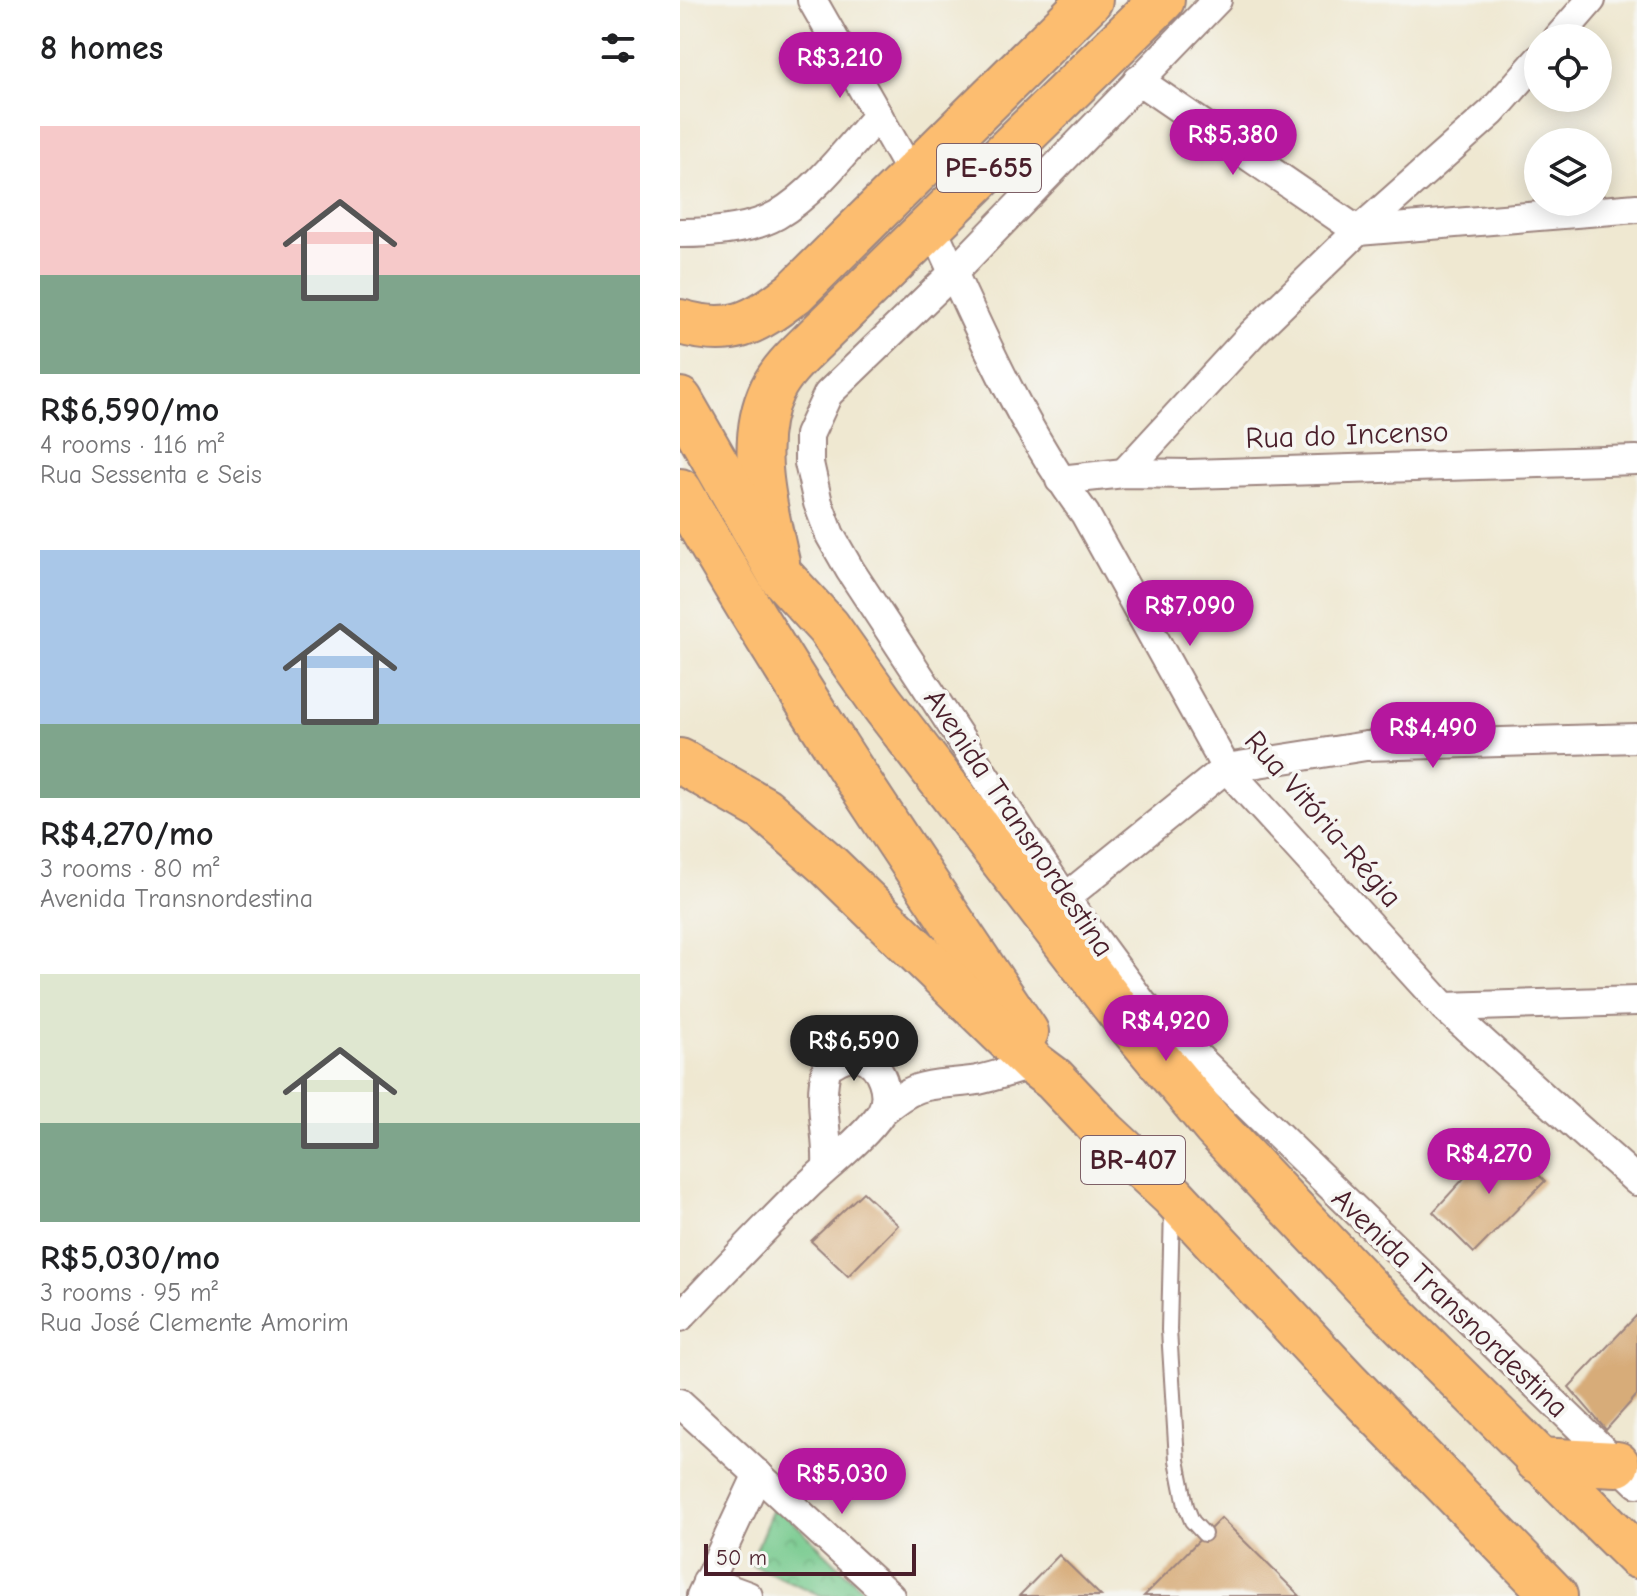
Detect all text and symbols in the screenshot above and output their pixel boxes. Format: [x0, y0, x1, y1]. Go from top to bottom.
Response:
map controls [1524, 24, 1612, 216]
button: locate [1524, 24, 1612, 112]
icon: filters [596, 26, 640, 70]
text: 8 homes [40, 28, 163, 68]
pin: R$3,210 [766, 32, 914, 100]
text: R$3,210 [797, 43, 883, 73]
pin: R$5,380 [1159, 109, 1307, 177]
text: R$5,380 [1188, 120, 1278, 150]
button: layers [1524, 128, 1612, 216]
road number: PE-655 [937, 144, 1041, 192]
icon: home [268, 178, 412, 322]
text: R$6,590/mo [40, 390, 219, 430]
street label: Rua do Incenso [1245, 414, 1449, 456]
text: 4 rooms · 116 m² [40, 430, 224, 460]
text: Rua Sessenta e Seis [40, 460, 262, 490]
pin: R$7,090 [1116, 580, 1264, 648]
text: R$7,090 [1145, 591, 1235, 621]
icon: home [268, 602, 412, 746]
street label: Avenida Transnordestina [916, 683, 1122, 963]
pin: R$4,490 [1359, 702, 1507, 770]
text: R$4,490 [1389, 713, 1477, 743]
street label: Rua Vitória-Régia [1237, 724, 1409, 914]
text: R$4,270/mo [40, 814, 214, 854]
text: 3 rooms · 80 m² [40, 854, 219, 884]
text: Avenida Transnordestina [40, 884, 313, 914]
pin: R$4,920 [1092, 995, 1240, 1063]
text: R$4,920 [1121, 1006, 1211, 1036]
pin: R$6,590 [780, 1015, 928, 1083]
icon: home [268, 1026, 412, 1170]
text: R$6,590 [808, 1026, 900, 1056]
pin: R$4,270 [1415, 1128, 1563, 1196]
road number: BR-407 [1081, 1136, 1185, 1184]
text: R$4,270 [1445, 1139, 1533, 1169]
street label: Avenida Transnordestina [1325, 1181, 1575, 1425]
text: R$5,030/mo [40, 1238, 220, 1278]
text: 3 rooms · 95 m² [40, 1278, 218, 1308]
text: Rua José Clemente Amorim [40, 1308, 349, 1338]
pin: R$5,030 [768, 1448, 916, 1516]
text: R$5,030 [796, 1459, 888, 1489]
scale bar [704, 1540, 916, 1576]
text: 50 m [716, 1545, 767, 1571]

